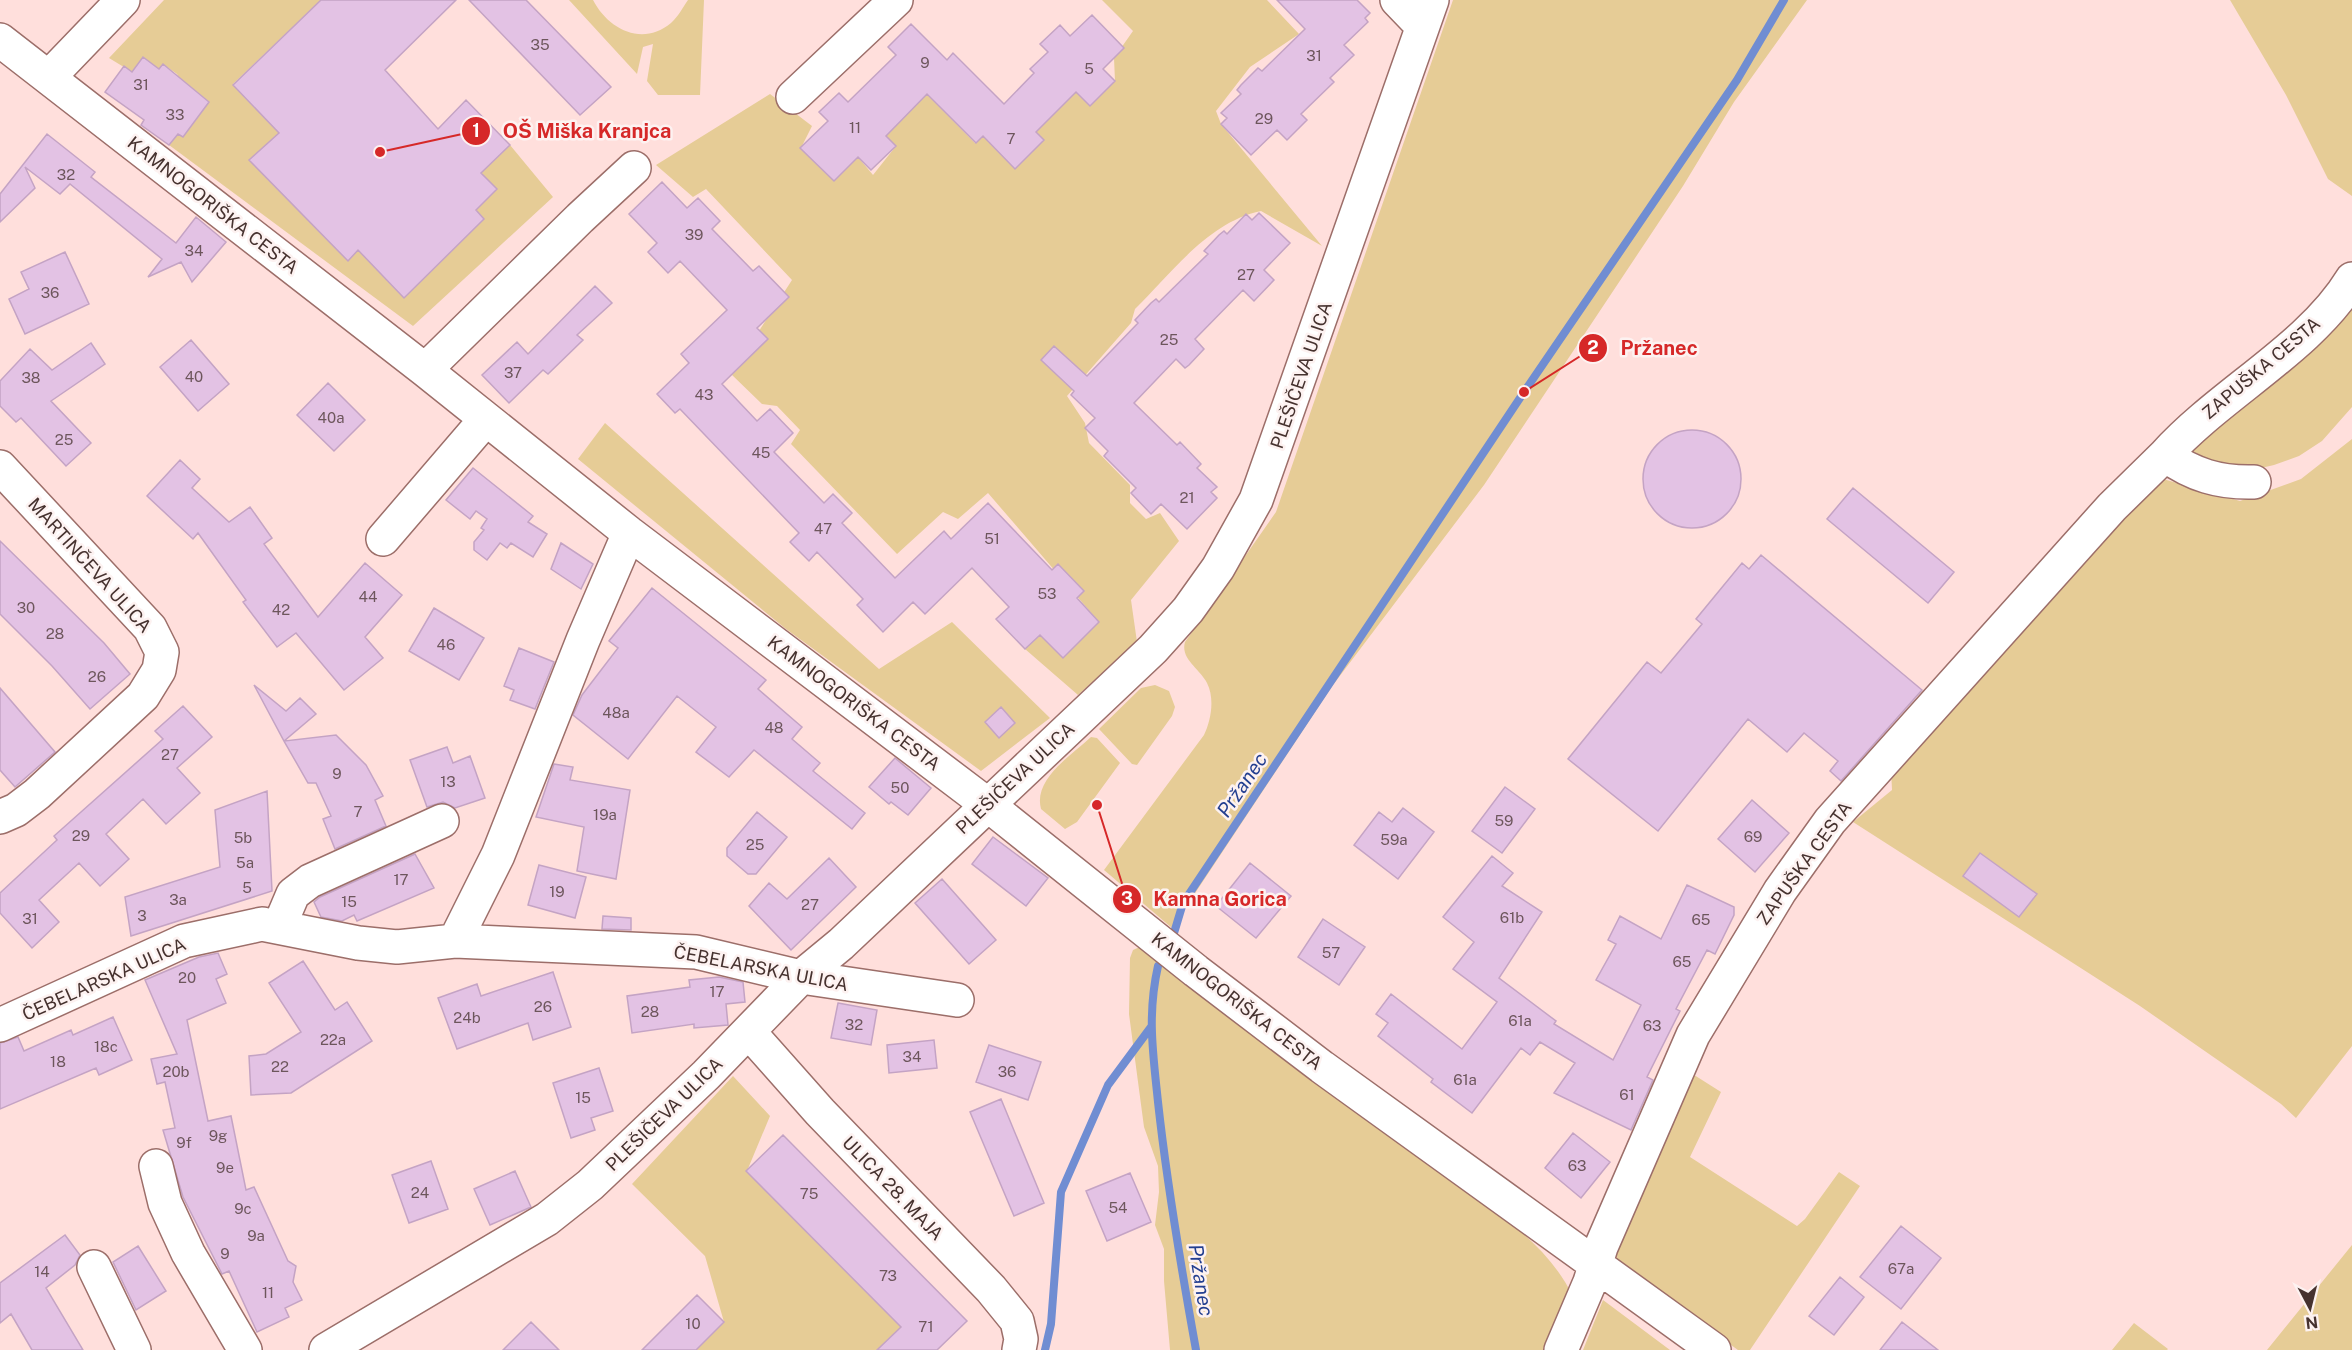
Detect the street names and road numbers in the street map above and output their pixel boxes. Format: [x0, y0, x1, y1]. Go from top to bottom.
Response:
street label: KAMNOGORIŠKA CESTA [124, 132, 303, 278]
street label: PLEŠIČEVA ULICA [1266, 299, 1336, 451]
street label: ZAPUŠKA CESTA [2198, 312, 2324, 423]
street label: MARTINČEVA ULICA [24, 493, 156, 637]
street label: KAMNOGORIŠKA CESTA [764, 631, 945, 775]
street label: PLEŠIČEVA ULICA [952, 718, 1079, 838]
street label: ZAPUŠKA CESTA [1752, 797, 1856, 929]
street label: KAMNOGORIŠKA CESTA [1148, 928, 1327, 1074]
street label: ČEBELARSKA ULICA [19, 933, 189, 1025]
street label: ČEBELARSKA ULICA [672, 941, 850, 995]
street label: PLEŠIČEVA ULICA [601, 1053, 727, 1175]
street label: ULICA 28. MAJA [838, 1132, 948, 1244]

